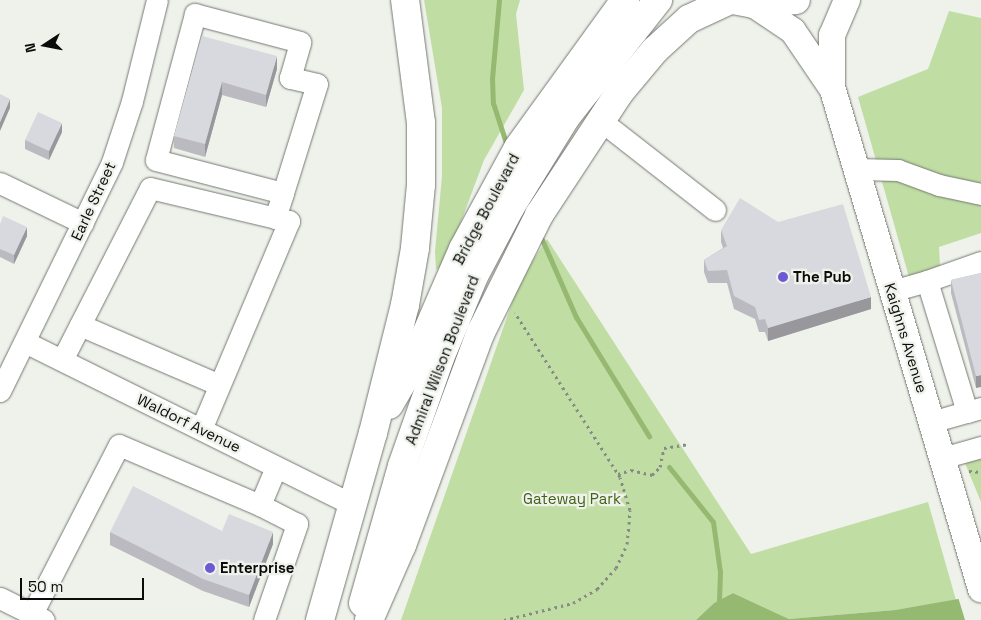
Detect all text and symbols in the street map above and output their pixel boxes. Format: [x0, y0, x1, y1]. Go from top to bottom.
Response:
north arrow [20, 20, 70, 70]
text: N [21, 42, 40, 54]
street label: Bridge Boulevard [449, 150, 523, 268]
street label: Earle Street [67, 159, 119, 243]
place label: The Pub [793, 268, 851, 286]
marker: The Pub [777, 271, 789, 283]
street label: Admiral Wilson Boulevard [401, 273, 483, 447]
street label: Kaighns Avenue [881, 281, 931, 395]
street label: Waldorf Avenue [134, 390, 244, 456]
park label: Gateway Park [523, 490, 621, 508]
place label: Enterprise [220, 559, 295, 577]
marker: Enterprise [204, 562, 216, 574]
scale bar [22, 568, 146, 600]
text: 50 m [28, 577, 63, 596]

